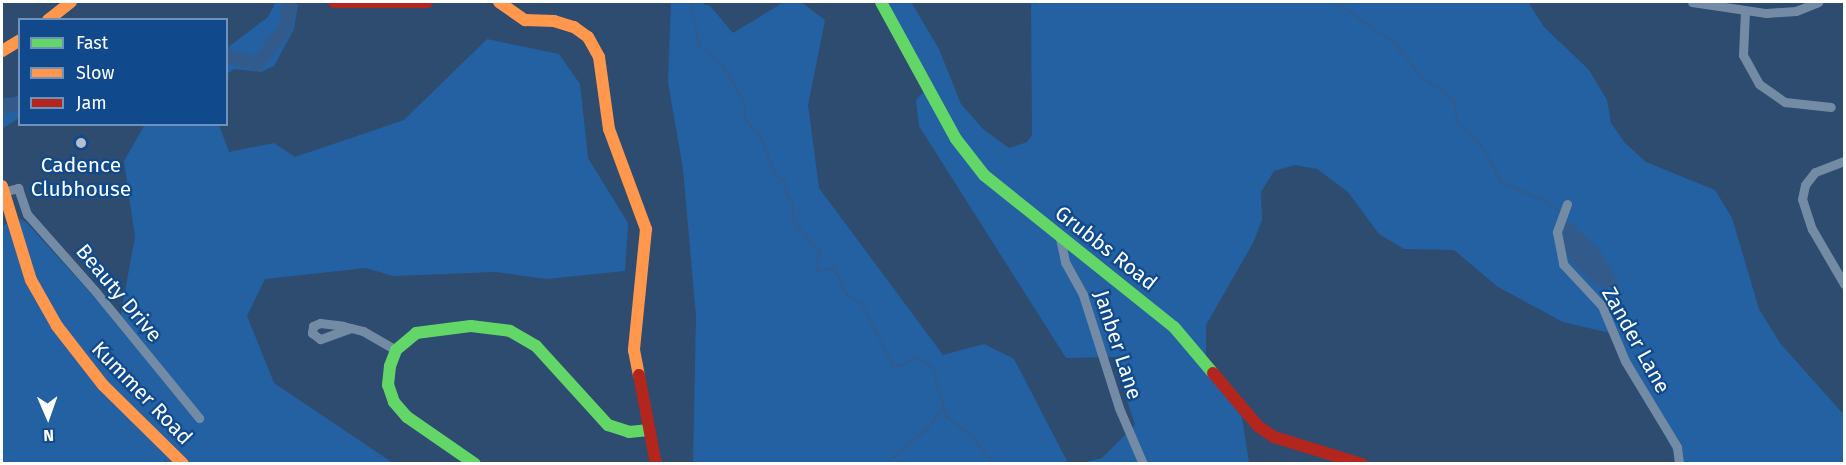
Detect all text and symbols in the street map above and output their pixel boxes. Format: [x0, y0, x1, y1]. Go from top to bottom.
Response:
legend [18, 18, 228, 126]
text: Fast [76, 32, 108, 54]
text: Slow [76, 62, 114, 84]
text: Jam [76, 92, 107, 114]
marker: Cadence Clubhouse [74, 136, 88, 150]
place label: Cadence Clubhouse [31, 152, 131, 202]
street label: Grubbs Road [1050, 200, 1162, 296]
street label: Beauty Drive [71, 239, 167, 347]
street label: Zander Lane [1597, 283, 1675, 397]
street label: Janber Lane [1089, 287, 1147, 403]
street label: Kummer Road [86, 336, 198, 450]
north arrow [18, 387, 78, 447]
text: N [43, 426, 54, 445]

